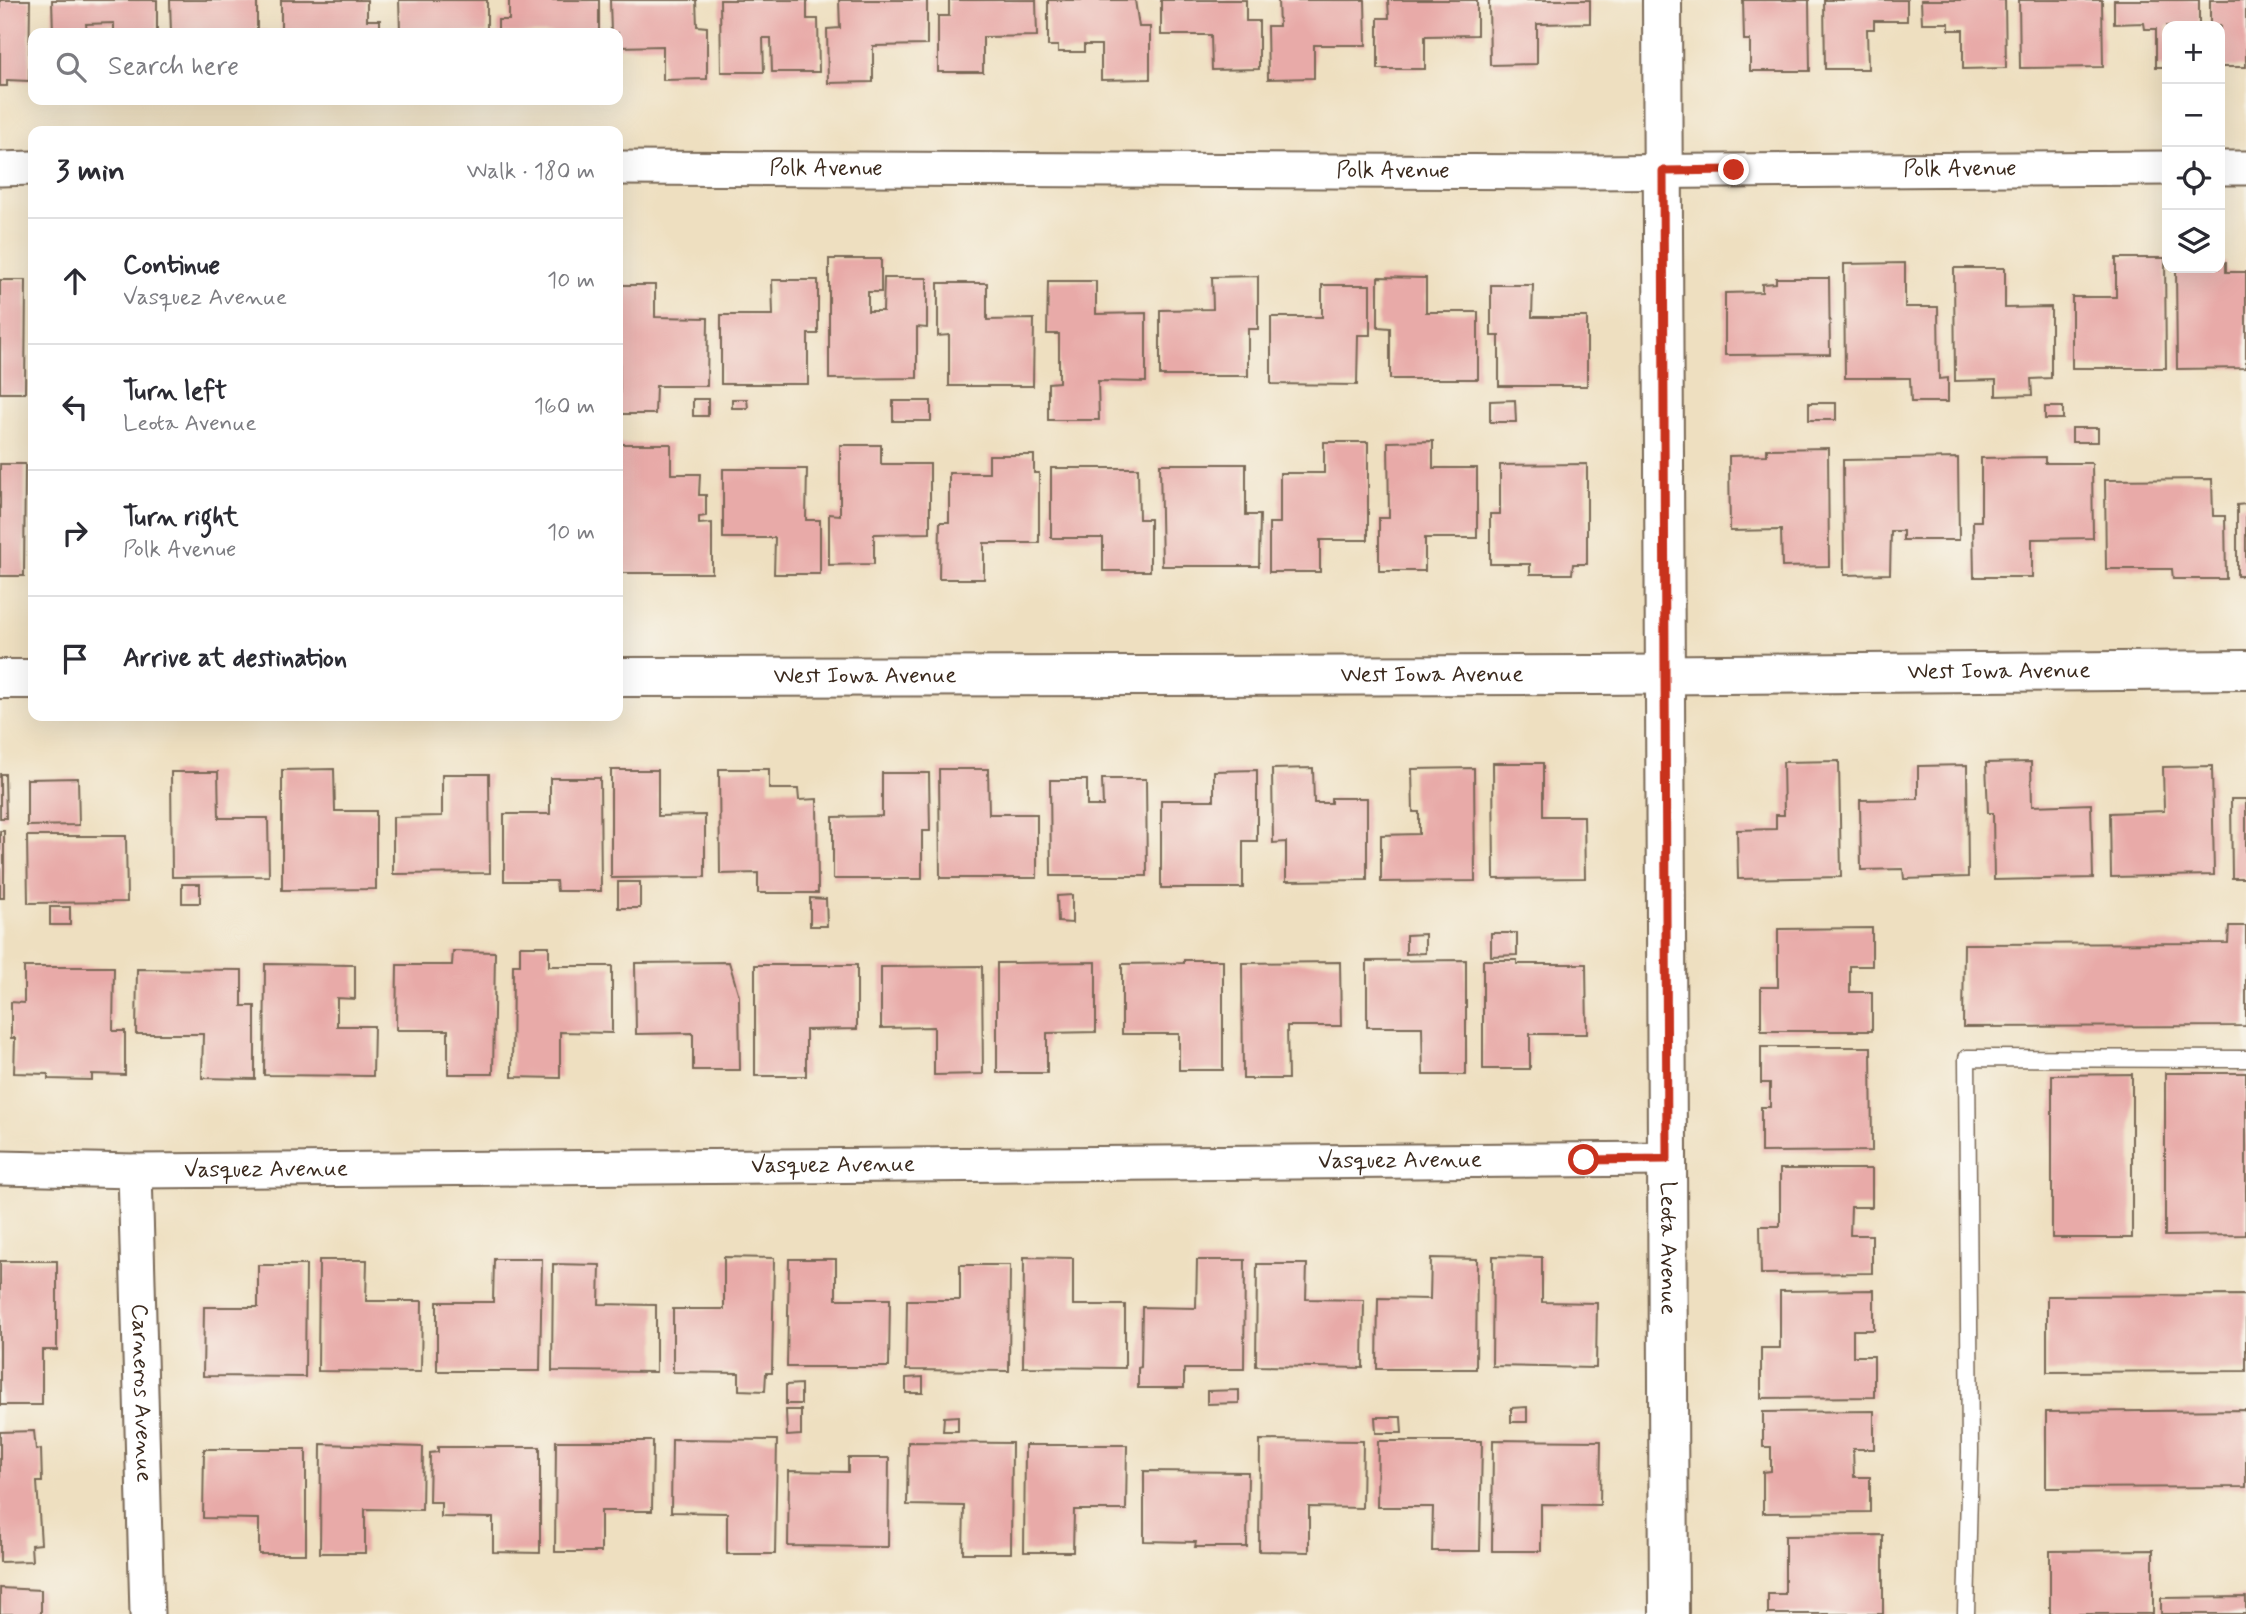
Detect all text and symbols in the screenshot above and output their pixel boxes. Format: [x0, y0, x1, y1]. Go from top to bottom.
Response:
map controls [2162, 21, 2225, 273]
button: + [2162, 21, 2225, 84]
search box [28, 28, 623, 105]
icon: search [52, 48, 90, 86]
text: Search here [108, 50, 239, 84]
button: − [2162, 84, 2225, 147]
button: locate [2162, 147, 2225, 210]
text: 3 min [56, 152, 125, 191]
street label: Polk Avenue [769, 154, 883, 184]
route end [1718, 154, 1749, 185]
street label: Polk Avenue [1903, 154, 2017, 185]
street label: Polk Avenue [1336, 156, 1450, 186]
text: Walk · 180 m [466, 157, 595, 187]
button: layers [2162, 210, 2225, 273]
text: Continue [123, 249, 220, 283]
icon: ahead [56, 262, 94, 300]
text: 10 m [547, 266, 595, 296]
text: Vasquez Avenue [123, 283, 287, 313]
text: Turn left [123, 375, 227, 409]
icon: left [56, 388, 94, 426]
text: 160 m [534, 392, 595, 422]
text: Leota Avenue [123, 409, 256, 439]
text: Turn right [123, 501, 239, 535]
icon: right [56, 514, 94, 552]
text: 10 m [547, 518, 595, 548]
text: Polk Avenue [123, 535, 236, 565]
icon: arrive [56, 640, 94, 678]
text: Arrive at destination [123, 642, 347, 676]
street label: West Iowa Avenue [1907, 656, 2091, 688]
street label: West Iowa Avenue [1340, 660, 1524, 691]
street label: West Iowa Avenue [773, 661, 957, 692]
route start [1568, 1144, 1599, 1175]
street label: Vasquez Avenue [1318, 1145, 1482, 1177]
street label: Vasquez Avenue [751, 1150, 915, 1181]
street label: Vasquez Avenue [184, 1154, 348, 1186]
street label: Leota Avenue [1652, 1181, 1683, 1315]
street label: Carneros Avenue [124, 1303, 158, 1483]

